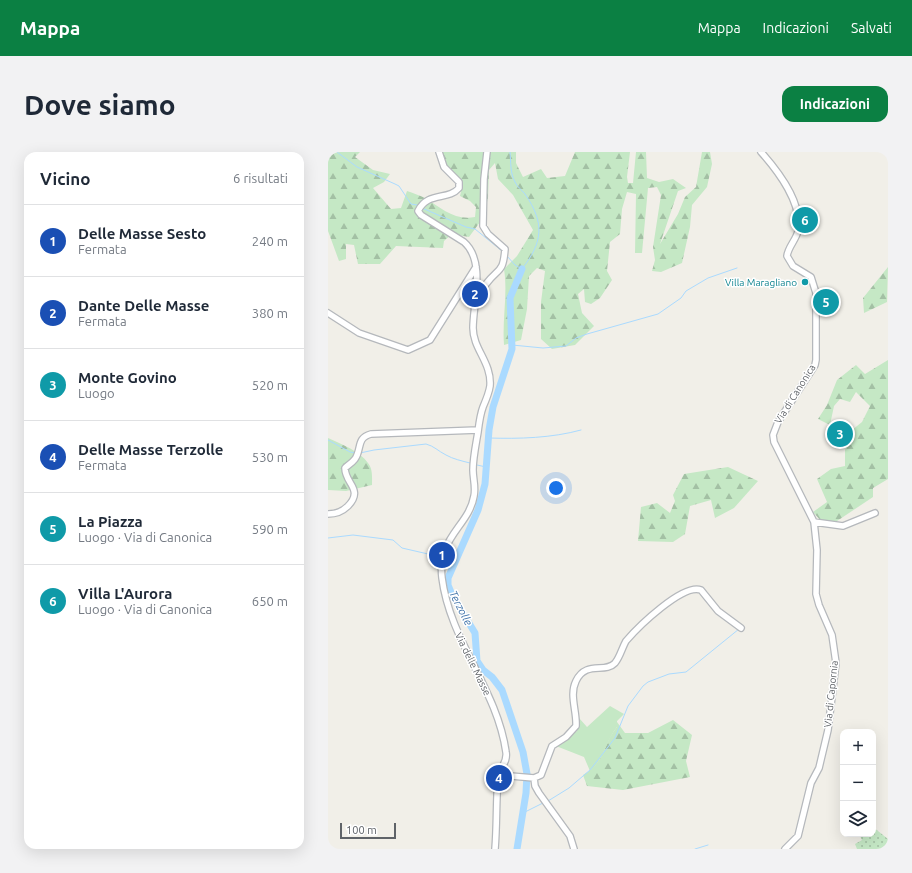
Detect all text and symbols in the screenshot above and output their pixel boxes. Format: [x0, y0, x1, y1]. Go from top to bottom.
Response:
text: Mappa [20, 17, 80, 39]
text: Mappa [698, 20, 741, 36]
text: Indicazioni [763, 20, 829, 36]
text: Salvati [851, 20, 892, 36]
button: Indicazioni [782, 86, 888, 122]
text: Dove siamo [24, 89, 176, 120]
text: Vicino [40, 169, 90, 188]
text: 6 risultati [233, 171, 288, 185]
pin: 6 [792, 205, 818, 235]
text: Delle Masse Sesto [78, 225, 206, 242]
text: 1 [49, 234, 57, 248]
text: 240 m [252, 234, 288, 248]
text: Fermata [78, 242, 127, 256]
place label: Villa Maragliano [725, 277, 797, 288]
marker: Villa Maragliano [800, 277, 810, 287]
pin: 2 [462, 279, 488, 309]
pin: 5 [813, 287, 839, 317]
text: Dante Delle Masse [78, 297, 209, 314]
text: 2 [49, 306, 57, 320]
text: 380 m [252, 306, 288, 320]
text: Fermata [78, 314, 127, 328]
street label: Via di Canonica [772, 362, 818, 426]
text: Monte Govino [78, 369, 177, 386]
text: 3 [49, 378, 57, 392]
text: 520 m [252, 378, 288, 392]
text: Luogo [78, 386, 115, 400]
pin: 3 [827, 419, 853, 449]
text: Delle Masse Terzolle [78, 441, 224, 458]
text: 4 [49, 450, 57, 464]
text: 530 m [252, 450, 288, 464]
text: Fermata [78, 458, 127, 472]
your location [546, 478, 566, 498]
text: La Piazza [78, 513, 143, 530]
text: 5 [49, 522, 57, 536]
text: 590 m [252, 522, 288, 536]
text: Luogo · Via di Canonica [78, 530, 212, 544]
pin: 1 [429, 540, 455, 570]
text: Villa L'Aurora [78, 585, 172, 602]
water label: Terzolle [447, 589, 475, 628]
text: 6 [49, 594, 57, 608]
text: 650 m [252, 594, 288, 608]
text: Luogo · Via di Canonica [78, 602, 212, 616]
street label: Via delle Masse [453, 631, 493, 697]
street label: Via di Capornia [822, 660, 840, 728]
map controls [840, 729, 876, 837]
button: + [840, 729, 876, 765]
pin: 4 [486, 763, 512, 793]
button: − [840, 765, 876, 801]
button: layers [840, 801, 876, 837]
scale bar [340, 821, 396, 840]
text: 100 m [346, 824, 377, 836]

